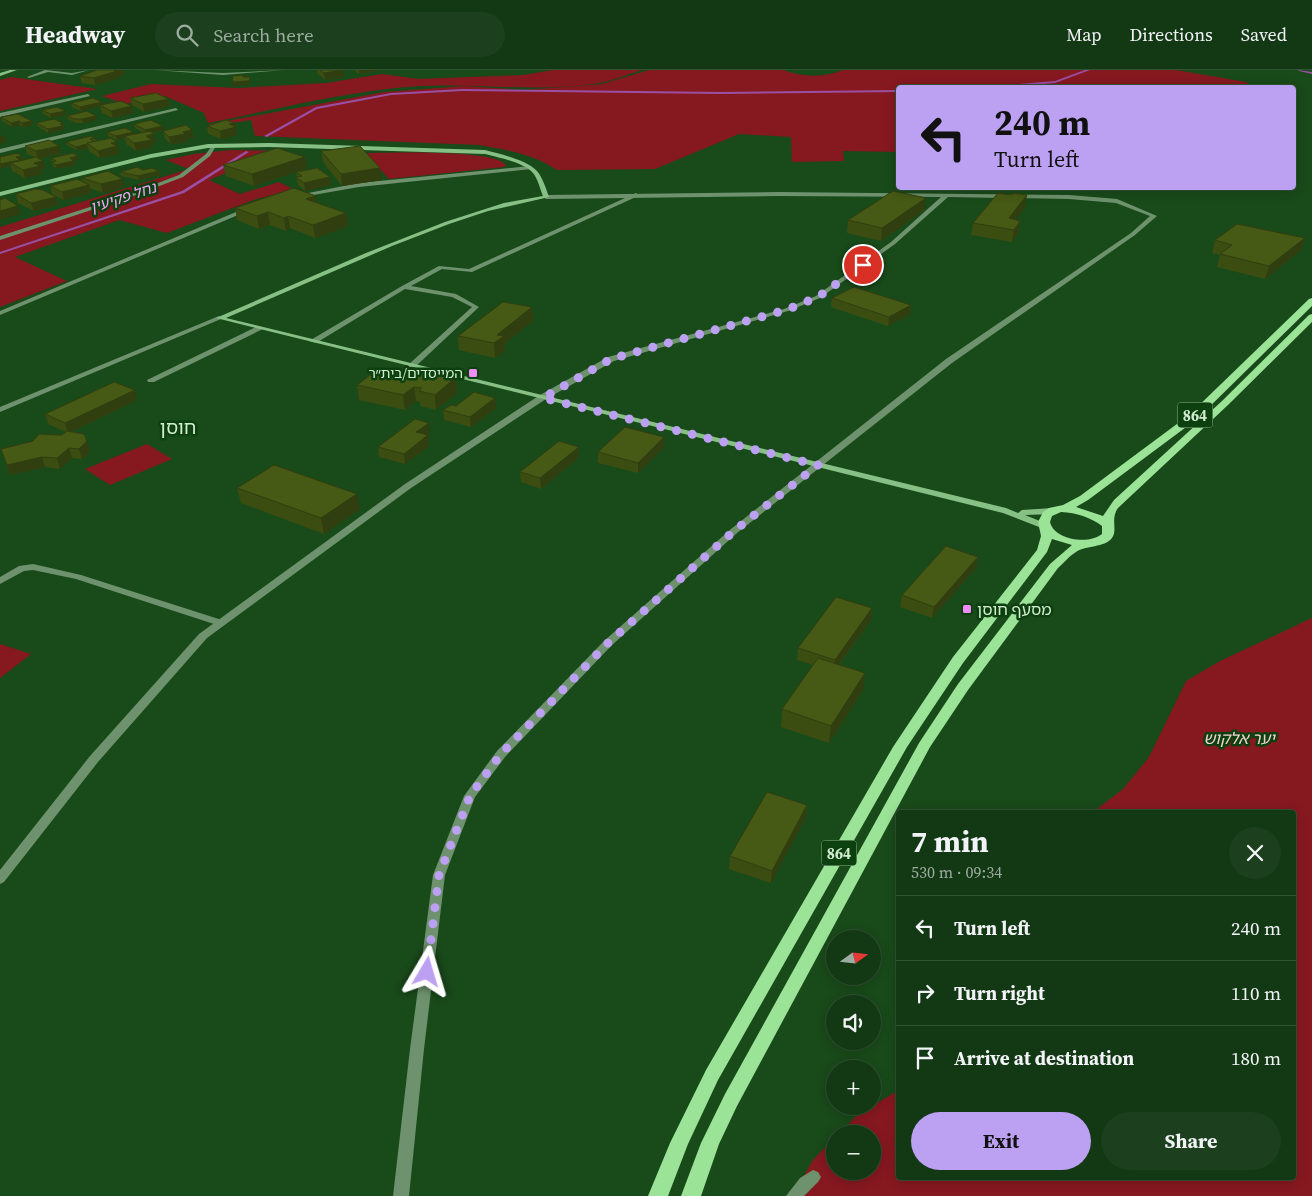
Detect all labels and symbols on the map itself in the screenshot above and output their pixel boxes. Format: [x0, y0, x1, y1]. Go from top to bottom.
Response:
water label: נחל פקיעין [87, 176, 160, 218]
pin [842, 244, 884, 286]
place label: המייסדים/בית״ר [368, 363, 463, 383]
marker: המייסדים/בית״ר [467, 367, 479, 379]
road number: 864 [1178, 402, 1212, 428]
district label: חוסן [160, 414, 196, 440]
place label: מסעף חוסן [977, 598, 1051, 620]
marker: מסעף חוסן [961, 603, 973, 615]
park label: יער אלקוש [1203, 727, 1276, 749]
road number: 864 [822, 840, 856, 866]
north arrow [826, 930, 881, 985]
position arrow [400, 945, 452, 997]

